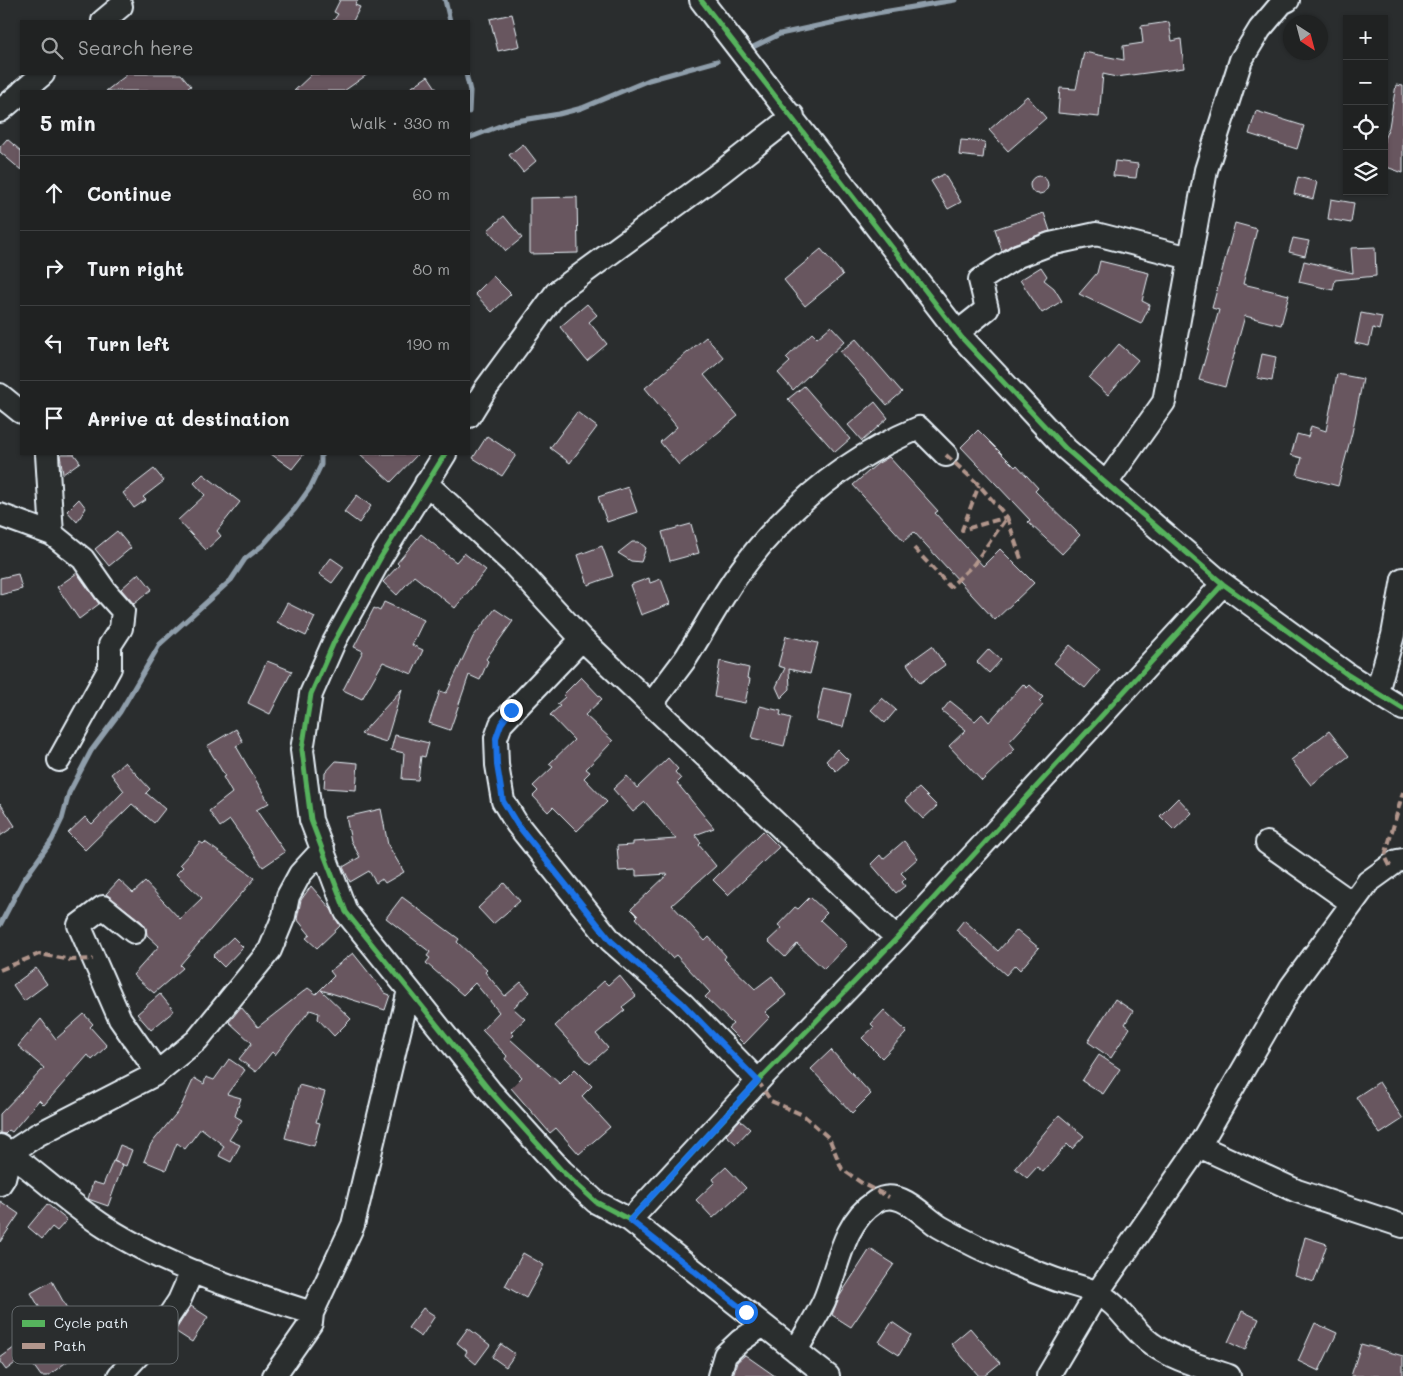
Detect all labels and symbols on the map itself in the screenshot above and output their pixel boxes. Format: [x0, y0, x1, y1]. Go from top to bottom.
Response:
north arrow [1283, 15, 1328, 60]
route end [500, 699, 523, 722]
route start [735, 1301, 758, 1324]
legend [12, 1306, 178, 1364]
text: Cycle path [54, 1313, 128, 1332]
text: Path [54, 1336, 85, 1355]

